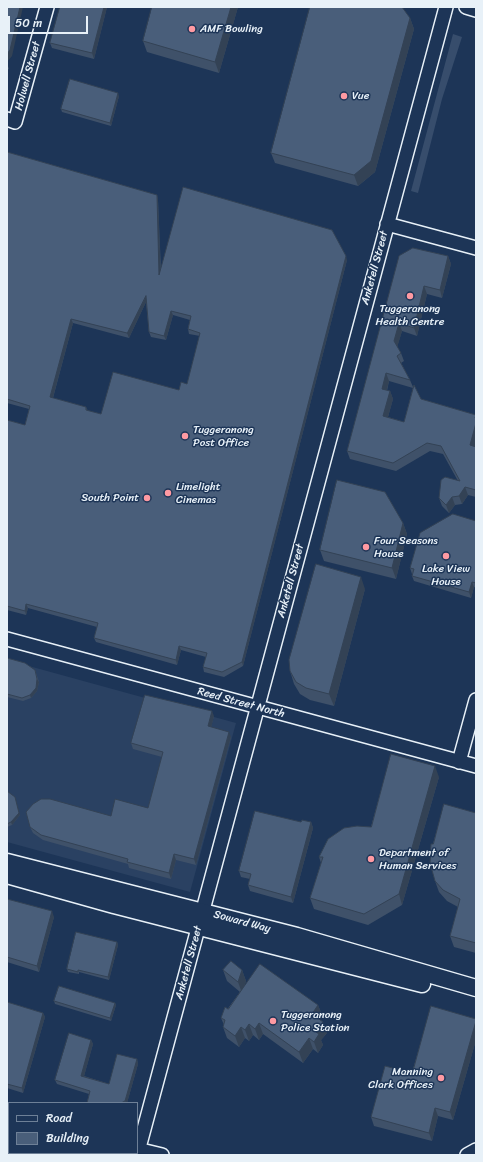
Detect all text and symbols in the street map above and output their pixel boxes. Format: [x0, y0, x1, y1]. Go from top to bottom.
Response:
scale bar [10, 8, 90, 34]
text: 50 m [15, 12, 42, 34]
place label: AMF Bowling [200, 22, 263, 36]
marker: AMF Bowling [187, 24, 197, 34]
street label: Holwell Street [12, 40, 44, 112]
place label: Vue [352, 89, 369, 103]
marker: Vue [339, 91, 349, 101]
street label: Anketell Street [359, 230, 391, 306]
marker: Tuggeranong Health Centre [405, 291, 415, 301]
place label: Tuggeranong Health Centre [376, 302, 444, 328]
place label: Tuggeranong Post Office [193, 423, 254, 449]
marker: Tuggeranong Post Office [180, 431, 190, 441]
place label: Limelight Cinemas [176, 480, 221, 506]
marker: Limelight Cinemas [163, 488, 173, 498]
place label: South Point [81, 491, 139, 505]
marker: South Point [142, 493, 152, 503]
place label: Four Seasons House [374, 534, 438, 560]
marker: Four Seasons House [361, 542, 371, 552]
street label: Anketell Street [275, 543, 307, 619]
marker: Lake View House [441, 551, 451, 561]
place label: Lake View House [422, 562, 470, 588]
street label: Reed Street North [196, 685, 286, 721]
place label: Department of Human Services [379, 846, 457, 872]
marker: Department of Human Services [366, 854, 376, 864]
street label: Soward Way [212, 908, 272, 936]
street label: Anketell Street [173, 925, 205, 1001]
place label: Tuggeranong Police Station [281, 1008, 350, 1034]
marker: Tuggeranong Police Station [268, 1016, 278, 1026]
place label: Manning Clark Offices [368, 1065, 433, 1091]
marker: Manning Clark Offices [436, 1073, 446, 1083]
legend [8, 1102, 138, 1154]
text: Road [46, 1107, 72, 1129]
text: Building [46, 1127, 89, 1149]

